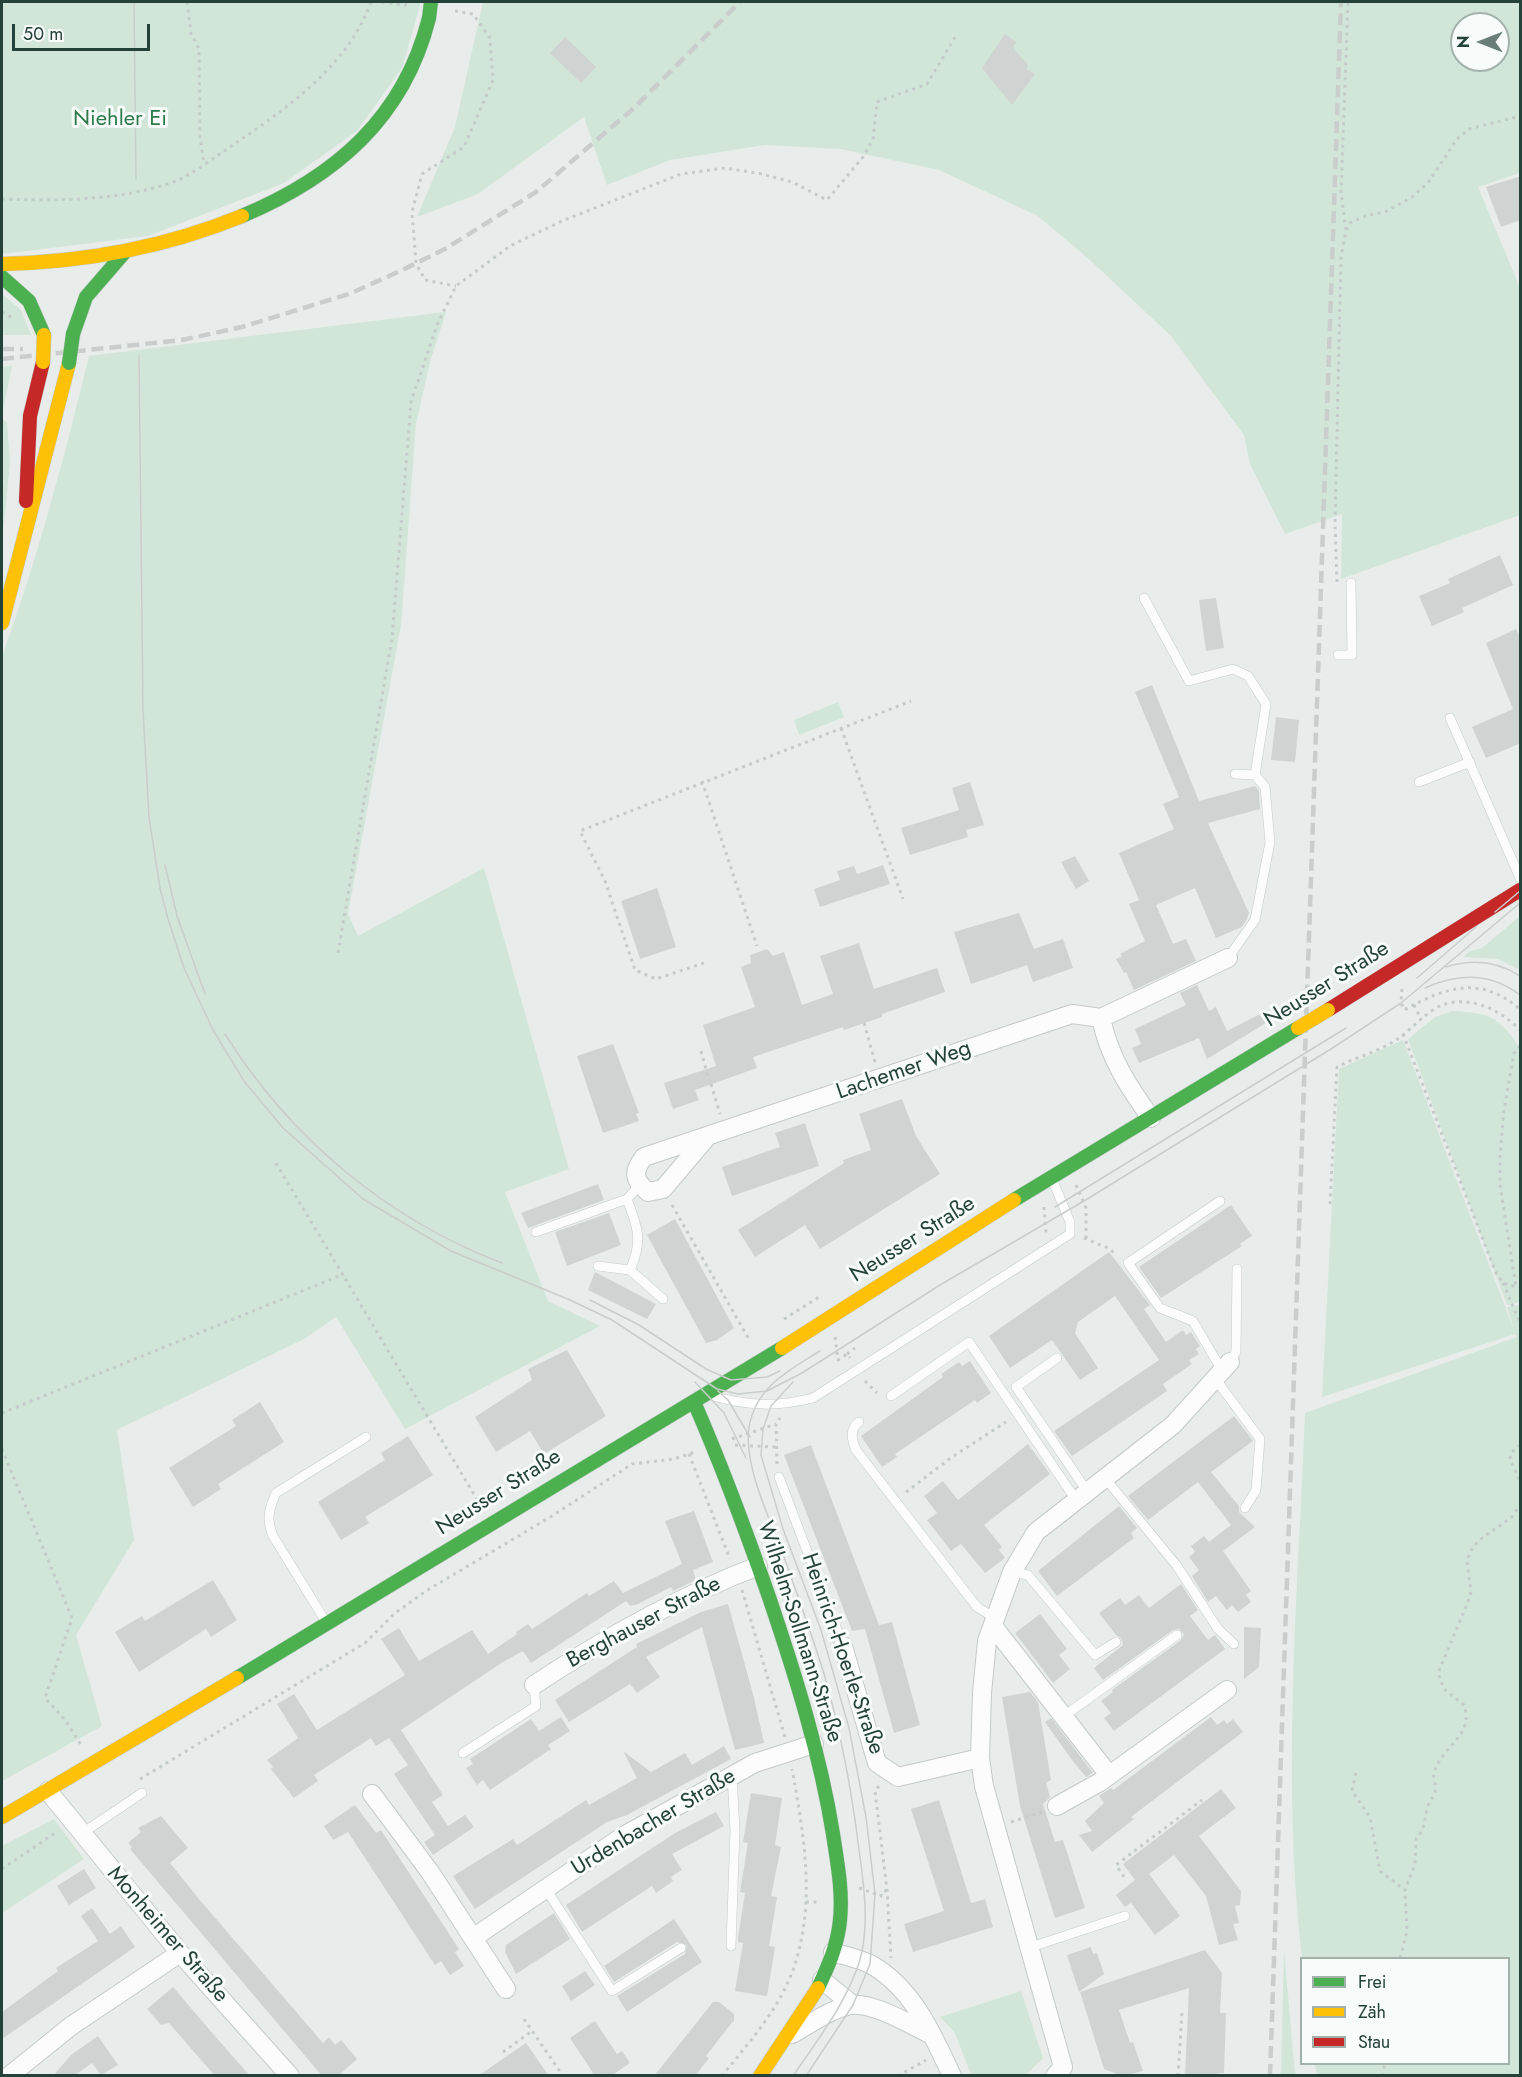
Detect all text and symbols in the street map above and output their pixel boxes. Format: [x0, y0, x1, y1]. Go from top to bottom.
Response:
scale bar [15, 12, 153, 50]
north arrow [1450, 12, 1510, 72]
text: 50 m [23, 21, 63, 47]
text: N [1452, 36, 1475, 48]
park label: Niehler Ei [73, 107, 167, 133]
street label: Neusser Straße [1260, 936, 1394, 1034]
street label: Lachemer Weg [833, 1036, 975, 1106]
street label: Neusser Straße [846, 1191, 980, 1289]
street label: Neusser Straße [432, 1444, 566, 1542]
street label: Wilhelm-Sollmann-Straße [751, 1518, 847, 1746]
street label: Heinrich-Hoerle-Straße [795, 1550, 889, 1758]
street label: Berghauser Straße [562, 1571, 726, 1675]
street label: Urdenbacher Straße [567, 1764, 741, 1882]
street label: Monheimer Straße [101, 1861, 233, 2009]
legend [1300, 1957, 1510, 2065]
text: Frei [1358, 1969, 1387, 1995]
text: Zäh [1358, 1999, 1386, 2025]
text: Stau [1358, 2029, 1390, 2055]

